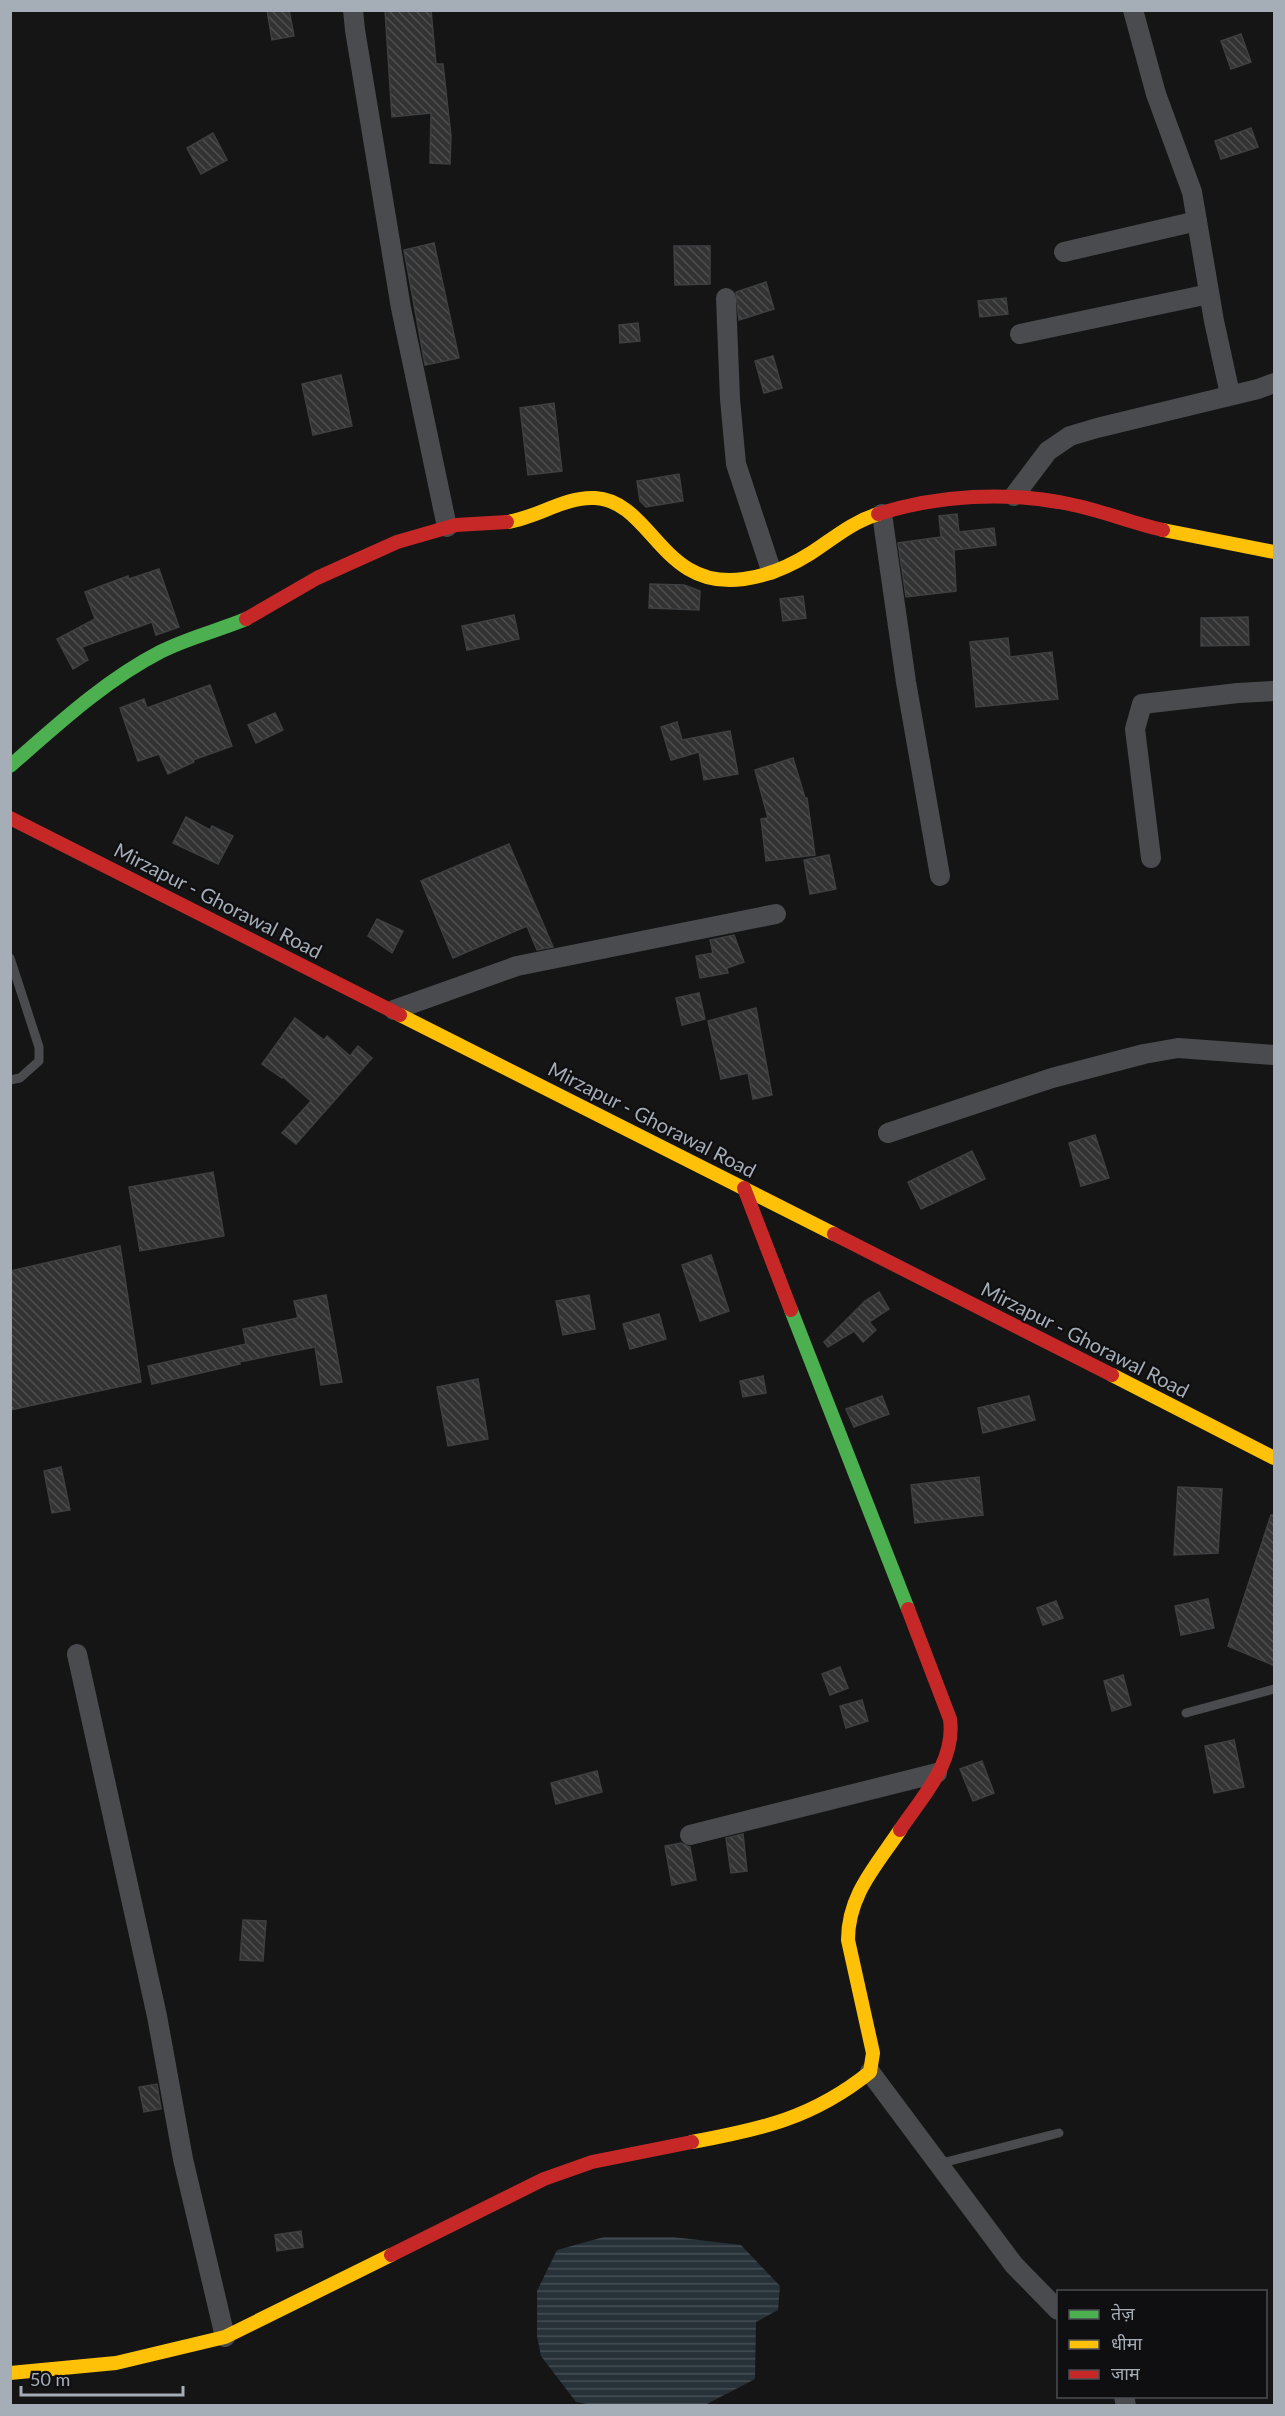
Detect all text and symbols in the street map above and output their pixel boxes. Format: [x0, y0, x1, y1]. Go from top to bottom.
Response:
street label: Mirzapur - Ghorawal Road [110, 837, 326, 963]
street label: Mirzapur - Ghorawal Road [544, 1056, 760, 1182]
street label: Mirzapur - Ghorawal Road [977, 1276, 1193, 1402]
legend [1057, 2290, 1267, 2398]
text: तेज़ [1111, 2302, 1135, 2324]
text: धीमा [1111, 2332, 1142, 2354]
scale bar [21, 2359, 183, 2397]
text: जाम [1111, 2362, 1141, 2384]
text: 50 m [30, 2368, 70, 2390]

